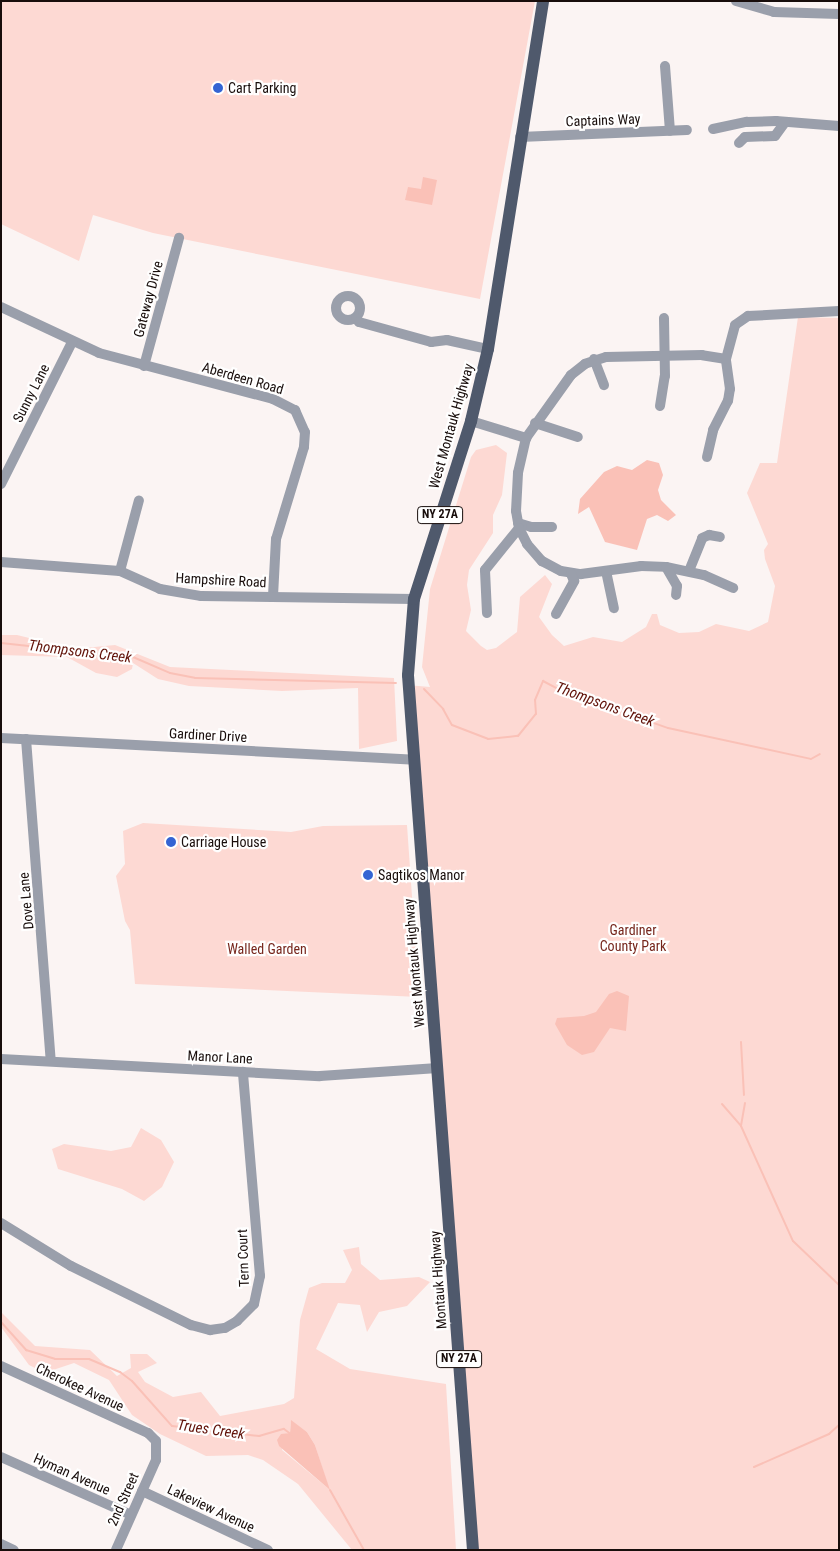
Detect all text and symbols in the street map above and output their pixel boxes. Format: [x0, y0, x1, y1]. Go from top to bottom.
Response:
place label: Cart Parking [228, 80, 296, 96]
marker: Cart Parking [212, 82, 224, 94]
street label: Captains Way [565, 110, 641, 130]
street label: Gateway Drive [130, 259, 166, 339]
street label: Aberdeen Road [200, 358, 286, 398]
street label: Sunny Lane [9, 361, 53, 425]
street label: West Montauk Highway [425, 362, 477, 490]
road number: NY 27A [416, 506, 464, 524]
street label: Hampshire Road [175, 569, 267, 591]
water label: Thompsons Creek [27, 637, 133, 667]
water label: Thompsons Creek [553, 679, 657, 731]
street label: Gardiner Drive [169, 725, 247, 745]
place label: Carriage House [181, 834, 266, 850]
marker: Carriage House [165, 836, 177, 848]
place label: Sagtikos Manor [378, 867, 465, 883]
marker: Sagtikos Manor [362, 869, 374, 881]
street label: Dove Lane [15, 872, 37, 930]
street label: West Montauk Highway [400, 898, 428, 1028]
park label: Gardiner County Park [600, 922, 666, 954]
park label: Walled Garden [227, 941, 307, 957]
street label: Manor Lane [187, 1047, 253, 1067]
street label: Tern Court [234, 1229, 252, 1287]
street label: Montauk Highway [426, 1230, 450, 1330]
road number: NY 27A [435, 1350, 483, 1368]
street label: Cherokee Avenue [33, 1359, 127, 1415]
water label: Trues Creek [176, 1416, 246, 1444]
street label: Hyman Avenue [31, 1450, 113, 1498]
street label: 2nd Street [104, 1470, 142, 1528]
street label: Lakeview Avenue [165, 1480, 257, 1536]

